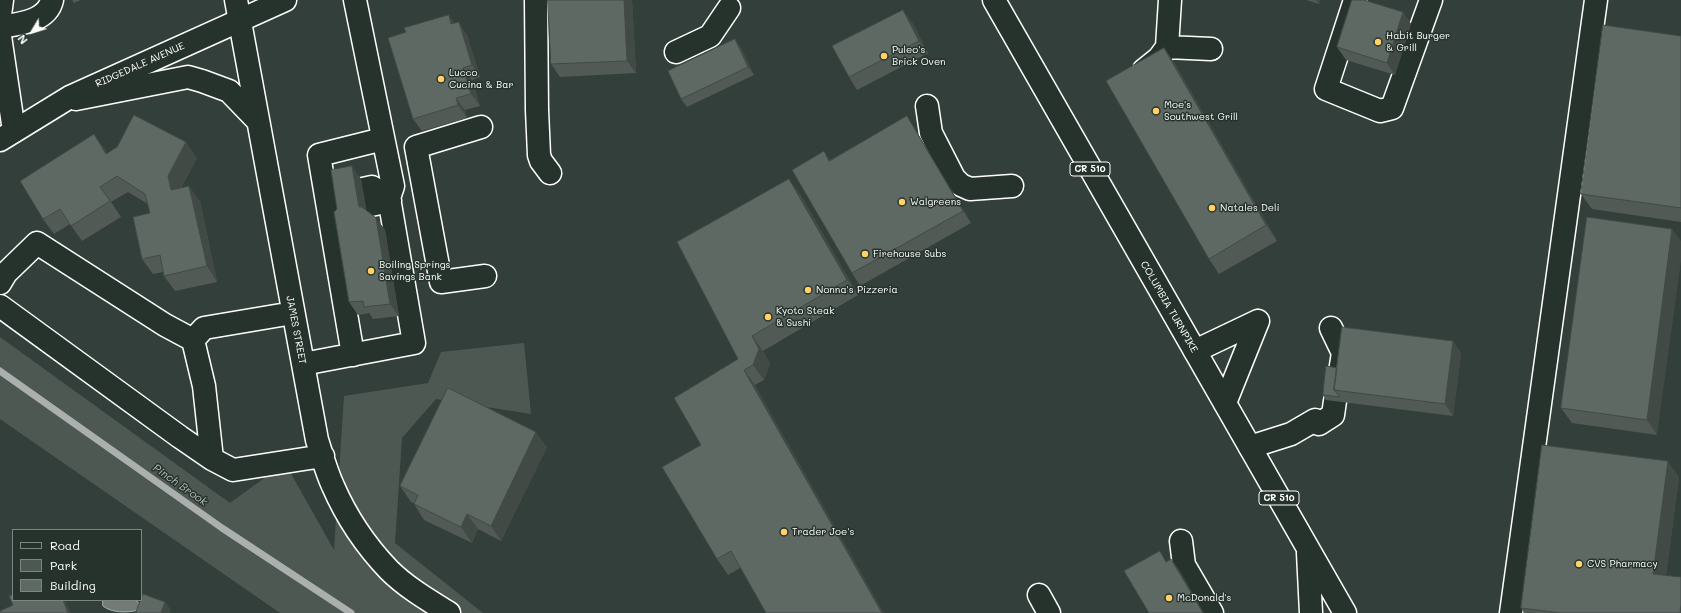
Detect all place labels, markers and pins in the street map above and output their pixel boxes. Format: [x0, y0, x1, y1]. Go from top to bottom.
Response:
place label: Habit Burger & Grill [1386, 30, 1450, 54]
marker: Habit Burger & Grill [1373, 37, 1383, 47]
place label: Puleo's Brick Oven [892, 44, 946, 68]
marker: Puleo's Brick Oven [879, 51, 889, 61]
place label: Lucco Cucina & Bar [449, 67, 513, 90]
marker: Lucco Cucina & Bar [436, 74, 446, 84]
place label: Moe's Southwest Grill [1164, 99, 1238, 122]
marker: Moe's Southwest Grill [1151, 106, 1161, 116]
place label: Walgreens [910, 196, 961, 208]
marker: Walgreens [897, 197, 907, 207]
place label: Natales Deli [1220, 202, 1280, 214]
marker: Natales Deli [1207, 203, 1217, 213]
place label: Firehouse Subs [873, 248, 946, 260]
marker: Firehouse Subs [860, 249, 870, 259]
place label: Boiling Springs Savings Bank [379, 259, 450, 282]
marker: Boiling Springs Savings Bank [366, 266, 376, 276]
place label: Nonna's Pizzeria [816, 284, 898, 296]
marker: Nonna's Pizzeria [803, 285, 813, 295]
place label: Kyoto Steak & Sushi [776, 305, 835, 328]
marker: Kyoto Steak & Sushi [763, 312, 773, 322]
place label: Trader Joe's [792, 526, 854, 538]
marker: Trader Joe's [779, 527, 789, 537]
place label: CVS Pharmacy [1587, 558, 1658, 570]
marker: CVS Pharmacy [1574, 559, 1584, 569]
place label: McDonald's [1177, 592, 1231, 604]
marker: McDonald's [1164, 593, 1174, 603]

